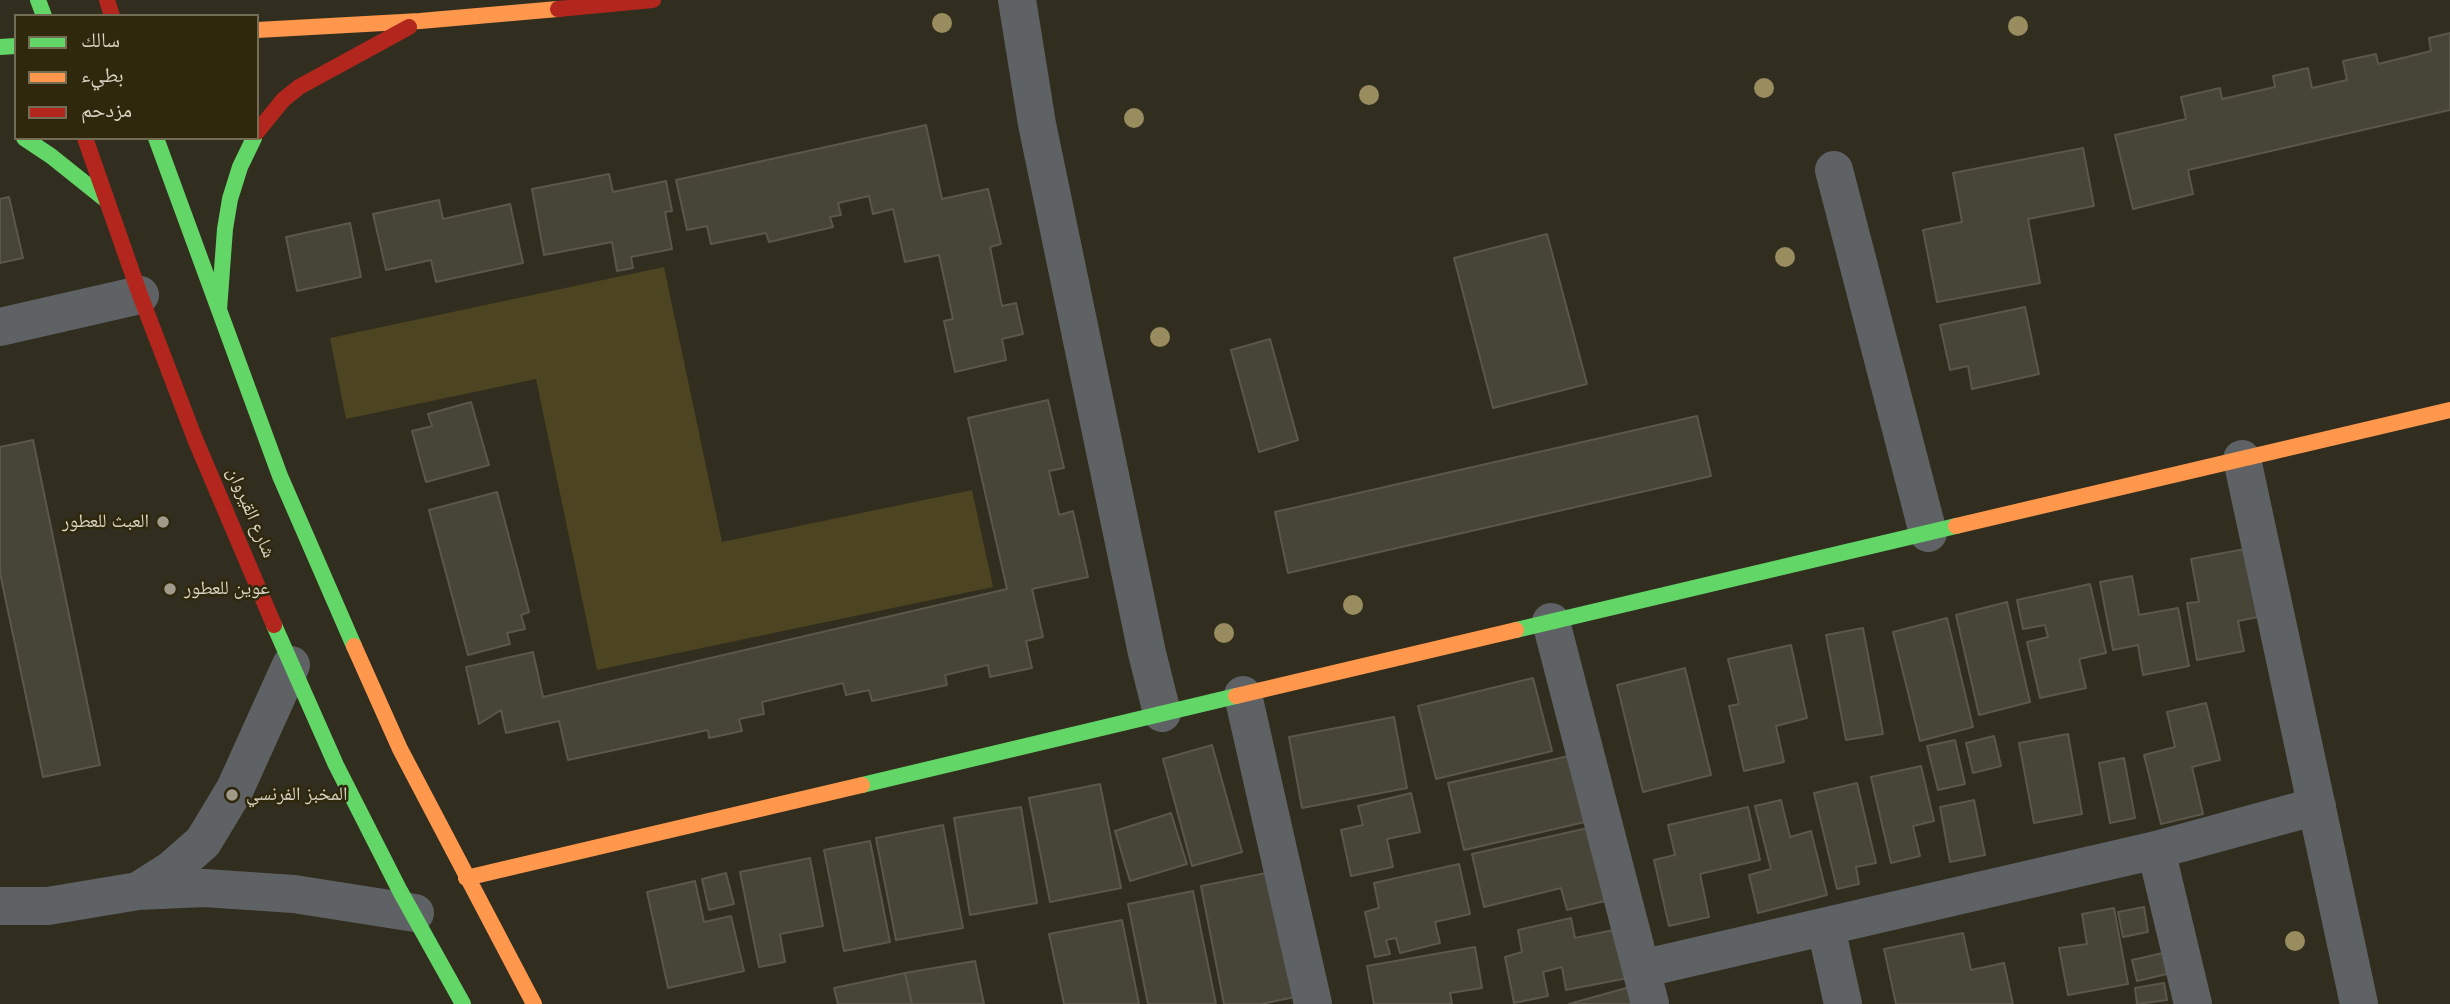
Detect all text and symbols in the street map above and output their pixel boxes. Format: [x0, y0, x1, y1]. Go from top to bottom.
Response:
legend [14, 14, 259, 140]
text: سالك [81, 26, 120, 54]
text: بطيء [81, 61, 124, 89]
text: مزدحم [81, 96, 132, 124]
street label: شارع القيروان [221, 464, 279, 562]
place label: العبث للعطور [62, 511, 149, 533]
marker: العبث للعطور [155, 514, 171, 530]
place label: عوين للعطور [184, 578, 270, 600]
marker: عوين للعطور [162, 581, 178, 597]
place label: المخبز الفرنسي [246, 784, 348, 806]
marker: المخبز الفرنسي [224, 787, 240, 803]

